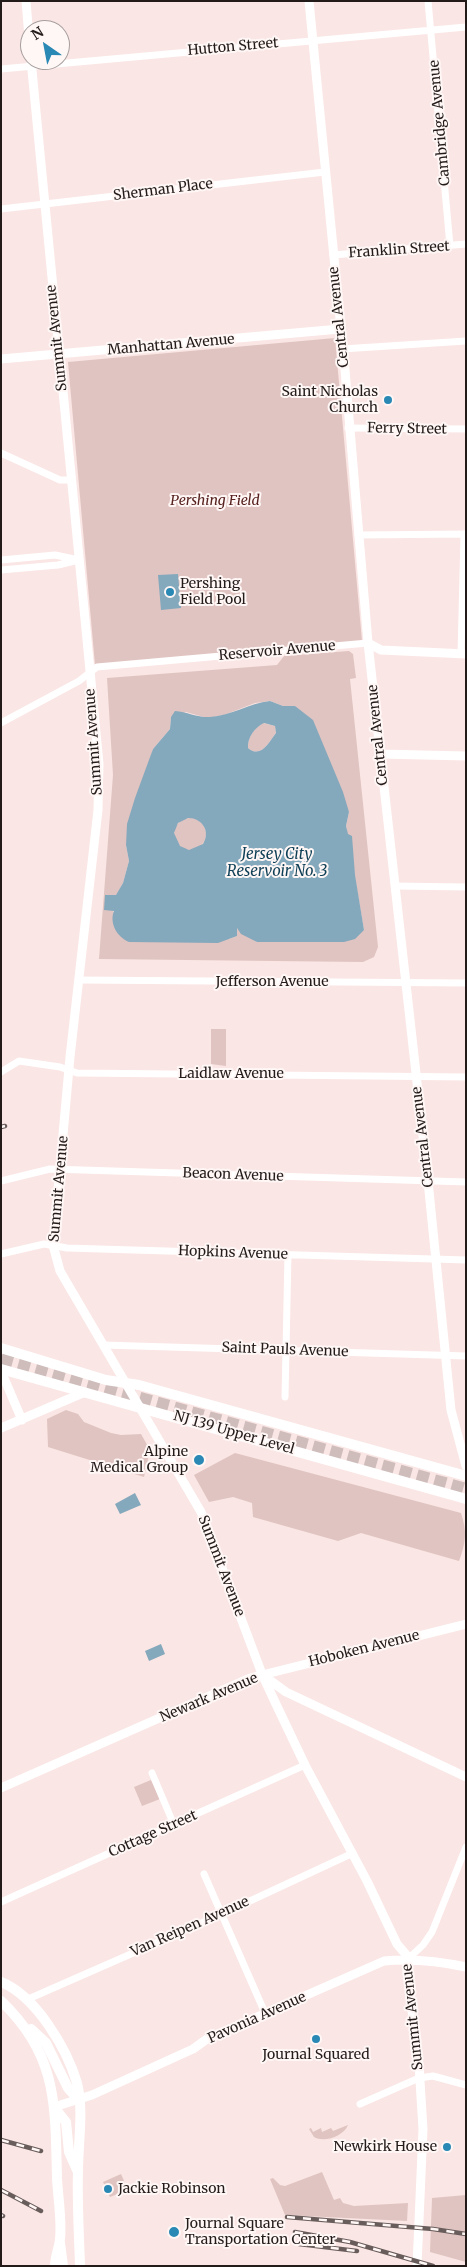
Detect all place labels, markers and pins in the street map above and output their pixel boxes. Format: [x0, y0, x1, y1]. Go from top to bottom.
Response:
place label: Saint Nicholas Church [281, 384, 378, 417]
marker: Saint Nicholas Church [382, 394, 394, 406]
place label: Pershing Field Pool [180, 576, 246, 608]
marker: Pershing Field Pool [164, 586, 176, 598]
place label: Alpine Medical Group [90, 1444, 188, 1476]
marker: Alpine Medical Group [192, 1453, 206, 1467]
marker: Journal Squared [310, 2033, 322, 2045]
place label: Journal Squared [262, 2047, 370, 2063]
place label: Newkirk House [333, 2139, 437, 2155]
marker: Newkirk House [441, 2141, 453, 2153]
place label: Jackie Robinson [118, 2181, 226, 2197]
marker: Jackie Robinson [102, 2183, 114, 2195]
place label: Journal Square Transportation Center [185, 2216, 336, 2248]
marker: Journal Square Transportation Center [167, 2225, 181, 2239]

